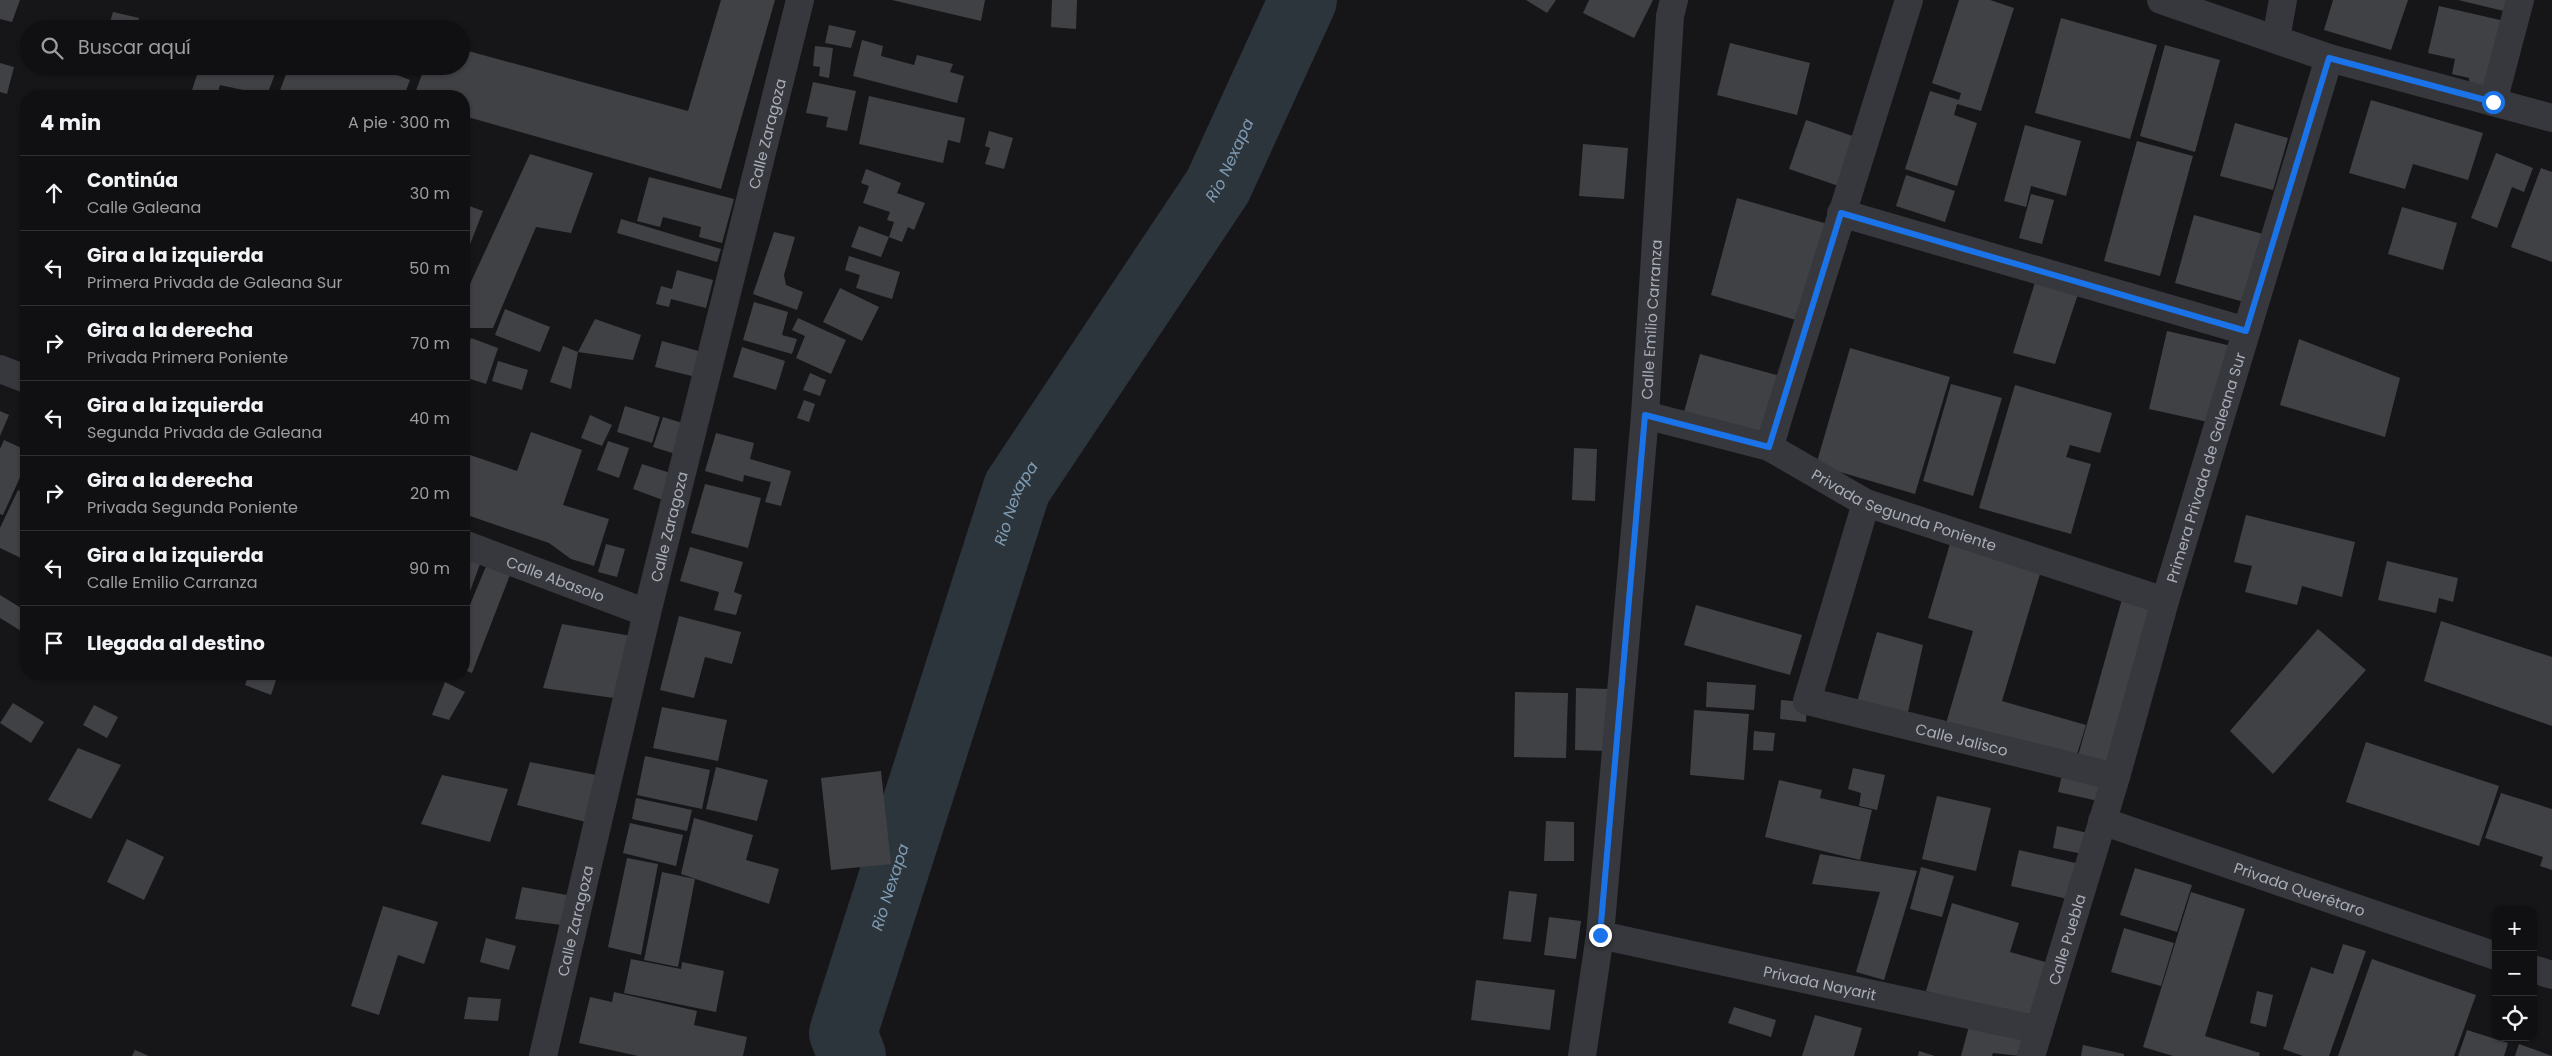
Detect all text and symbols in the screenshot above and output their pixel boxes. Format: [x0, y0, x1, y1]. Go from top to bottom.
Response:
search box [20, 20, 470, 75]
icon: search [38, 34, 66, 62]
text: Buscar aquí [78, 34, 191, 61]
street label: Calle Zaragoza [743, 76, 791, 191]
route start [2482, 91, 2505, 114]
text: 4 min [40, 108, 101, 137]
text: A pie · 300 m [348, 111, 450, 134]
water label: Rio Nexapa [1199, 114, 1259, 206]
text: Continúa [87, 167, 178, 194]
icon: ahead [40, 179, 68, 207]
text: 30 m [410, 182, 450, 205]
text: Calle Galeana [87, 196, 201, 219]
street label: Calle Emilio Carranza [1636, 239, 1666, 400]
text: Gira a la izquierda [87, 242, 264, 269]
icon: left [40, 254, 68, 282]
text: 50 m [409, 257, 450, 280]
text: Primera Privada de Galeana Sur [87, 271, 342, 294]
text: Gira a la derecha [87, 317, 253, 344]
icon: right [40, 329, 68, 357]
text: 70 m [410, 332, 450, 355]
text: Privada Primera Poniente [87, 346, 288, 369]
street label: Primera Privada de Galeana Sur [2161, 349, 2250, 585]
text: Gira a la izquierda [87, 392, 264, 419]
icon: left [40, 404, 68, 432]
text: 40 m [409, 407, 450, 430]
text: Segunda Privada de Galeana [87, 421, 322, 444]
water label: Rio Nexapa [988, 456, 1043, 548]
street label: Privada Segunda Poniente [1808, 463, 1999, 556]
text: Gira a la derecha [87, 467, 253, 494]
street label: Calle Zaragoza [645, 469, 692, 584]
icon: right [40, 479, 68, 507]
text: 20 m [410, 482, 450, 505]
text: Privada Segunda Poniente [87, 496, 298, 519]
text: Gira a la izquierda [87, 542, 264, 569]
street label: Calle Abasolo [504, 550, 608, 607]
icon: left [40, 554, 68, 582]
text: 90 m [409, 557, 450, 580]
text: Calle Emilio Carranza [87, 571, 258, 594]
icon: arrive [40, 629, 68, 657]
text: Llegada al destino [87, 630, 265, 657]
street label: Calle Jalisco [1913, 718, 2010, 761]
water label: Rio Nexapa [865, 840, 914, 933]
street label: Privada Querétaro [2231, 857, 2368, 921]
street label: Calle Zaragoza [552, 863, 598, 978]
street label: Calle Puebla [2043, 891, 2090, 987]
map controls [2492, 906, 2537, 1041]
button: + [2492, 906, 2537, 951]
route end [1589, 924, 1612, 947]
button: − [2492, 951, 2537, 996]
street label: Privada Nayarit [1762, 960, 1878, 1005]
button: locate [2492, 996, 2537, 1041]

